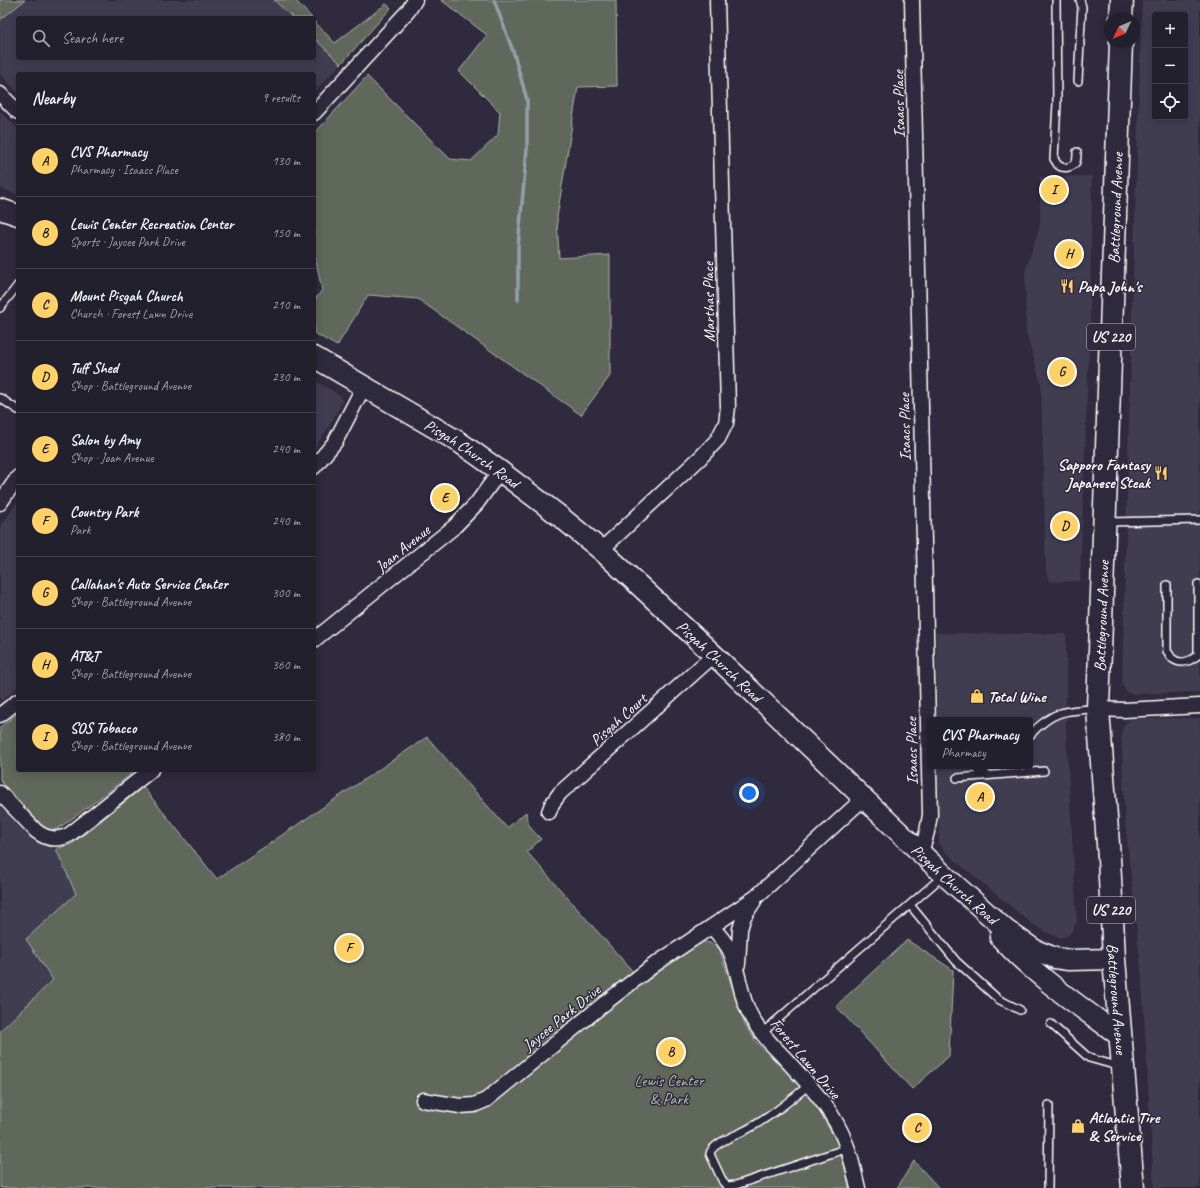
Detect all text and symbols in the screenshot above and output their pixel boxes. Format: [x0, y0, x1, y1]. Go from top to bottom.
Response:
north arrow [1104, 12, 1140, 48]
map controls [1152, 12, 1188, 120]
button: + [1152, 12, 1188, 48]
search box [16, 16, 316, 60]
icon: search [30, 27, 52, 49]
text: Search here [62, 29, 123, 48]
button: − [1152, 48, 1188, 84]
street label: Isaacs Place [888, 68, 910, 138]
button: locate [1152, 84, 1188, 120]
text: Nearby [32, 88, 75, 109]
text: 9 results [262, 90, 300, 106]
text: CVS Pharmacy [70, 143, 147, 162]
street label: Battleground Avenue [1104, 150, 1128, 264]
text: A [42, 153, 48, 169]
text: 130 m [272, 153, 300, 169]
text: Pharmacy · Isaacs Place [70, 162, 178, 178]
pin: I [1041, 175, 1067, 205]
text: Lewis Center Recreation Center [70, 215, 233, 234]
text: B [42, 225, 48, 241]
text: 150 m [272, 225, 300, 241]
text: Sports · Jaycee Park Drive [70, 234, 185, 250]
pin: H [1056, 239, 1082, 269]
street label: Marthas Place [698, 260, 720, 342]
place label: Papa John's [1078, 277, 1143, 297]
restaurant icon: Papa John's [1059, 278, 1075, 294]
text: Mount Pisgah Church [70, 287, 183, 306]
text: C [42, 297, 48, 313]
text: 210 m [272, 297, 300, 313]
text: Church · Forest Lawn Drive [70, 306, 192, 322]
road number: US 220 [1087, 324, 1135, 350]
pin: G [1049, 357, 1075, 387]
text: Tuff Shed [70, 359, 118, 378]
text: D [41, 369, 49, 385]
text: 230 m [272, 369, 300, 385]
text: Shop · Battleground Avenue [70, 378, 191, 394]
street label: Isaacs Place [894, 391, 916, 461]
street label: Pisgah Church Road [421, 415, 525, 495]
text: Salon by Amy [70, 431, 140, 450]
text: E [42, 441, 48, 457]
text: 240 m [272, 441, 300, 457]
text: Shop · Joan Avenue [70, 450, 153, 466]
place label: Sapporo Fantasy Japanese Steak [1057, 455, 1152, 493]
restaurant icon: Sapporo Fantasy Japanese Steak [1153, 465, 1169, 481]
pin: E [432, 483, 458, 513]
text: Country Park [70, 503, 138, 522]
pin: D [1052, 511, 1078, 541]
text: F [42, 513, 48, 529]
text: 240 m [272, 513, 300, 529]
street label: Joan Avenue [370, 520, 435, 578]
text: Park [70, 522, 91, 538]
street label: Battleground Avenue [1090, 558, 1114, 672]
text: Callahan's Auto Service Center [70, 575, 228, 594]
text: G [42, 585, 48, 601]
text: 300 m [272, 585, 300, 601]
text: Shop · Battleground Avenue [70, 594, 191, 610]
street label: Pisgah Church Road [672, 617, 768, 709]
text: AT&T [70, 647, 99, 666]
text: H [41, 657, 49, 673]
text: 360 m [272, 657, 300, 673]
text: Shop · Battleground Avenue [70, 666, 191, 682]
place label: Total Wine [988, 687, 1047, 707]
street label: Pisgah Court [586, 688, 652, 750]
shop icon: Total Wine [969, 688, 985, 704]
street label: Isaacs Place [901, 715, 923, 785]
popup [927, 717, 1033, 769]
text: SOS Tobacco [70, 719, 137, 738]
text: CVS Pharmacy [941, 726, 1019, 745]
text: I [42, 729, 48, 745]
text: 380 m [272, 729, 300, 745]
text: Shop · Battleground Avenue [70, 738, 191, 754]
text: Pharmacy [941, 745, 986, 761]
pin: A [967, 782, 993, 812]
your location [739, 783, 759, 803]
street label: Pisgah Church Road [907, 840, 1004, 931]
road number: US 220 [1087, 897, 1135, 923]
pin: F [336, 933, 362, 963]
street label: Battleground Avenue [1102, 943, 1131, 1057]
street label: Jaycee Park Drive [518, 979, 606, 1056]
street label: Forest Lawn Drive [766, 1014, 846, 1105]
pin: B [658, 1037, 684, 1067]
park label: Lewis Center & Park [635, 1071, 705, 1109]
place label: Atlantic Tire & Service [1089, 1108, 1161, 1146]
pin: C [904, 1113, 930, 1143]
shop icon: Atlantic Tire & Service [1070, 1118, 1086, 1134]

